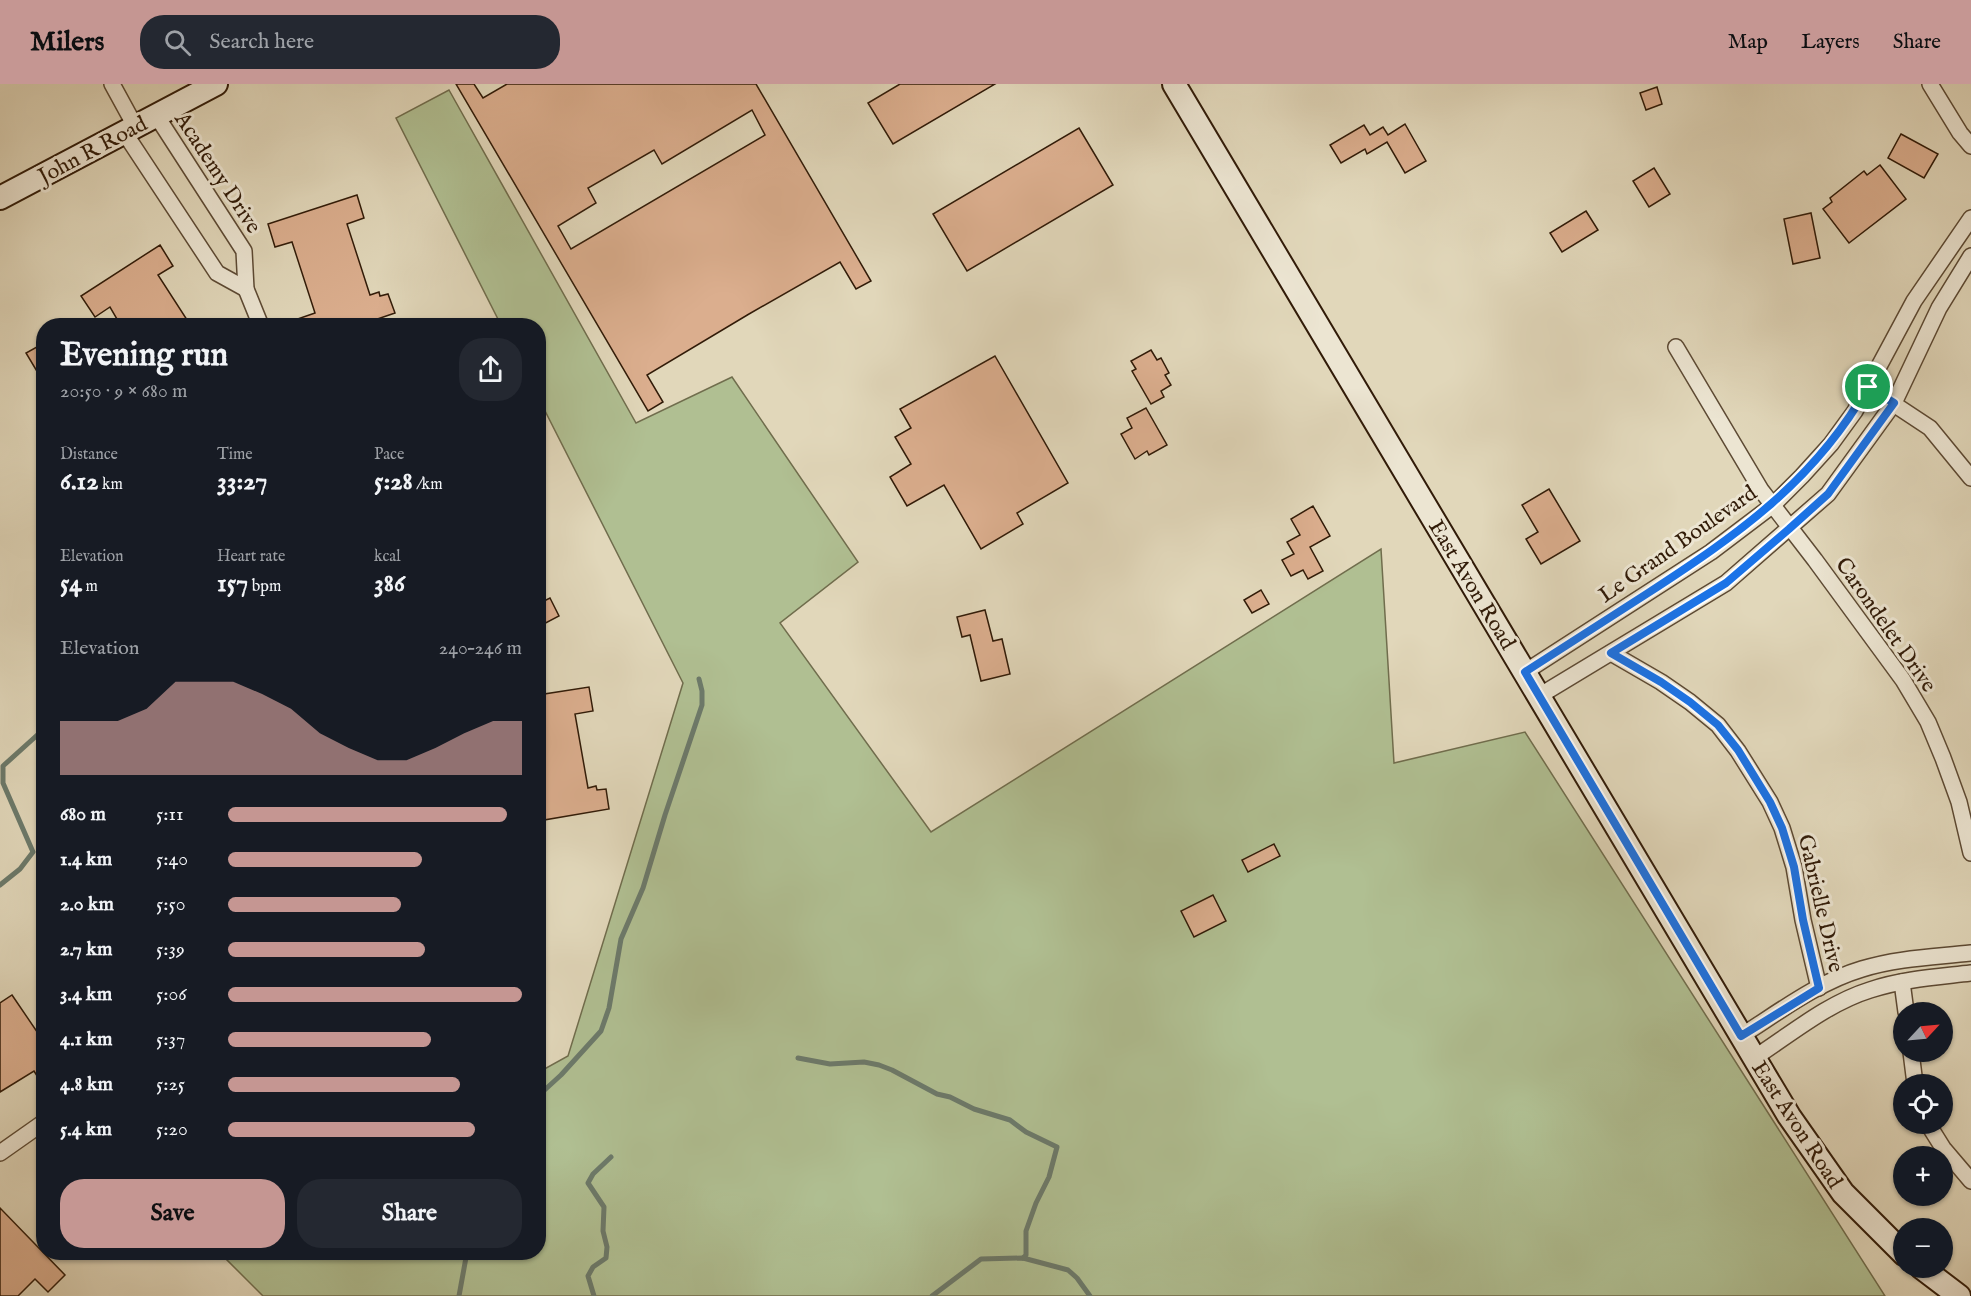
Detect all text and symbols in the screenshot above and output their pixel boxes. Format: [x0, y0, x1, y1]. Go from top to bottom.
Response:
search box [140, 15, 560, 69]
text: Milers [30, 25, 104, 60]
icon: search [161, 26, 194, 59]
text: Search here [209, 28, 314, 56]
text: Map [1728, 29, 1768, 56]
text: Layers [1801, 29, 1860, 56]
text: Share [1893, 29, 1941, 56]
street label: Academy Drive [167, 106, 267, 239]
street label: John R Road [31, 110, 153, 193]
text: Evening run [60, 335, 228, 377]
button: share [459, 338, 522, 401]
pin [1842, 361, 1893, 412]
icon: arrive [1851, 370, 1884, 403]
text: 20:50 · 9 × 680 m [60, 379, 188, 404]
text: Distance [60, 445, 118, 465]
text: Time [217, 445, 253, 465]
text: Pace [374, 445, 404, 465]
text: 6.12 [60, 465, 98, 498]
text: 33:27 [217, 465, 267, 498]
text: 5:28 [374, 465, 413, 498]
text: km [98, 475, 123, 495]
text: /km [413, 475, 443, 495]
street label: Le Grand Boulevard [1594, 479, 1763, 610]
street label: East Avon Road [1421, 515, 1521, 655]
text: Elevation [60, 547, 123, 567]
text: Heart rate [217, 547, 285, 567]
text: kcal [374, 547, 401, 567]
street label: Carondelet Drive [1829, 552, 1942, 698]
text: 54 [60, 567, 82, 600]
text: 157 [217, 567, 248, 600]
text: 386 [374, 567, 405, 600]
text: m [82, 577, 98, 597]
text: bpm [248, 577, 281, 597]
text: Elevation [60, 636, 139, 661]
text: 240–246 m [439, 636, 522, 661]
text: 680 m [60, 802, 106, 827]
text: 5:11 [156, 802, 183, 827]
street label: Gabrielle Drive [1791, 832, 1850, 975]
text: 1.4 km [60, 847, 112, 872]
text: 5:40 [156, 847, 188, 872]
text: 2.0 km [60, 892, 114, 917]
text: 5:50 [156, 892, 186, 917]
text: 2.7 km [60, 937, 113, 962]
text: 5:39 [156, 937, 185, 962]
text: 3.4 km [60, 982, 112, 1007]
text: 5:06 [156, 982, 187, 1007]
north arrow [1893, 1002, 1953, 1062]
map controls [1893, 1002, 1953, 1278]
text: 4.1 km [60, 1027, 113, 1052]
text: 5:37 [156, 1027, 185, 1052]
street label: East Avon Road [1745, 1056, 1848, 1195]
text: 4.8 km [60, 1072, 113, 1097]
text: 5:25 [156, 1072, 185, 1097]
button: locate [1893, 1074, 1953, 1134]
text: 5.4 km [60, 1117, 112, 1142]
text: 5:20 [156, 1117, 188, 1142]
button: + [1893, 1146, 1953, 1206]
button: Save [60, 1179, 285, 1248]
button: Share [297, 1179, 522, 1248]
button: − [1893, 1218, 1953, 1278]

